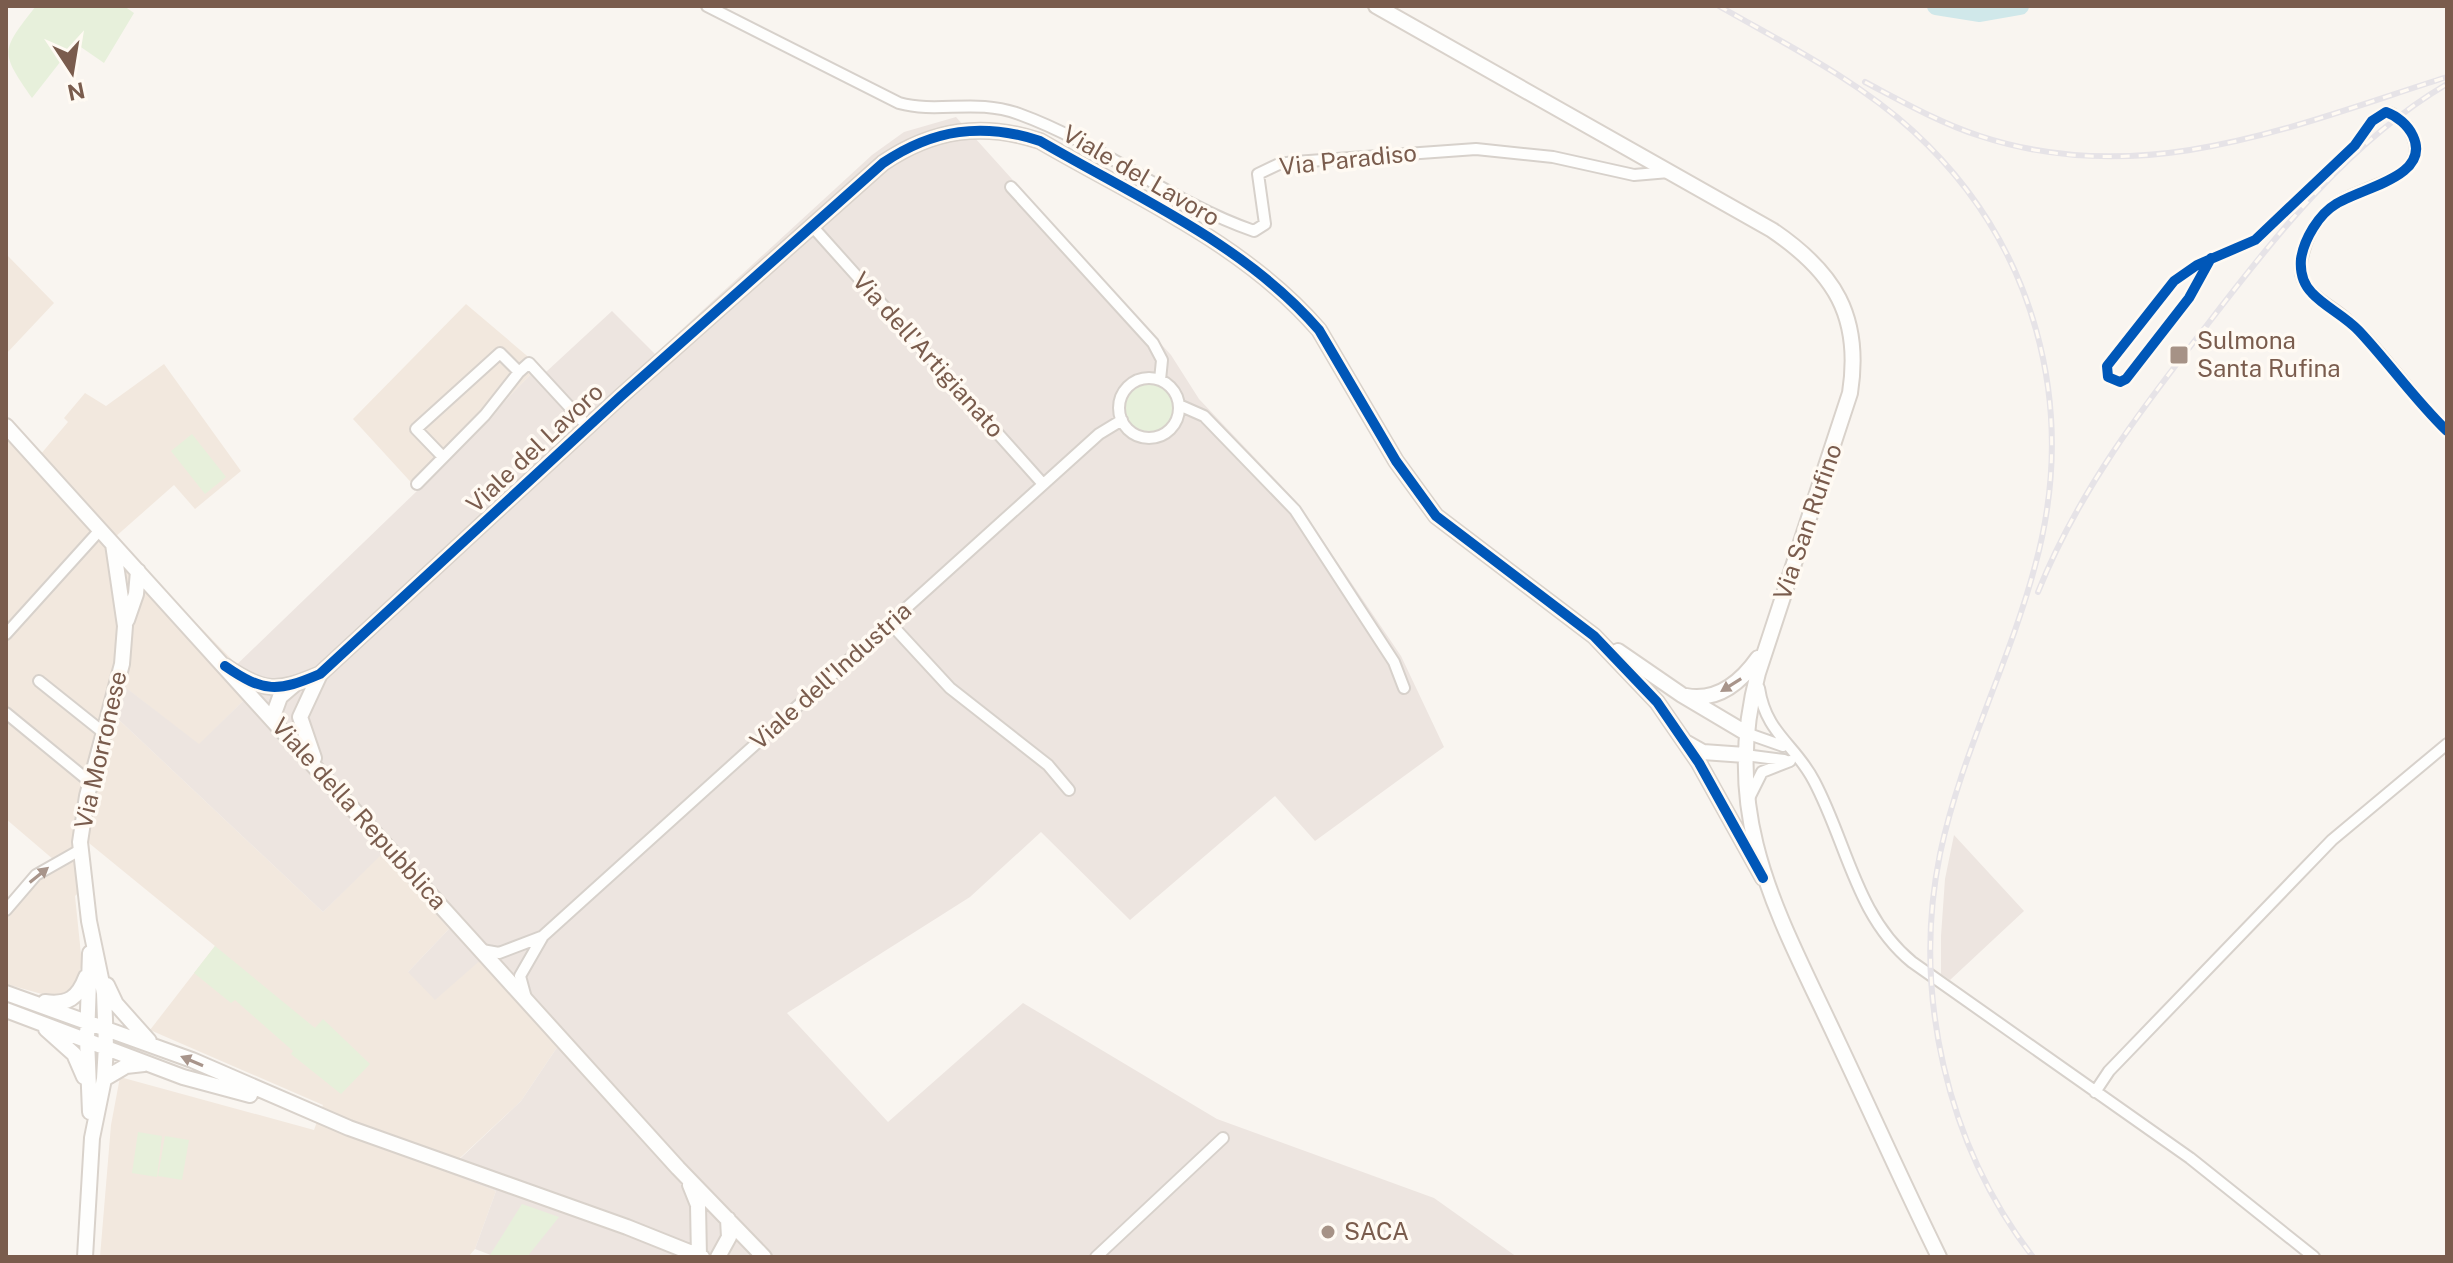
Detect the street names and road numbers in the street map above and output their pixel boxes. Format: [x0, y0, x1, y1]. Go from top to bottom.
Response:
street label: Viale del Lavoro [1058, 119, 1225, 231]
street label: Via Paradiso [1278, 138, 1418, 180]
street label: Via dell'Artigianato [847, 266, 1010, 443]
street label: Viale del Lavoro [460, 377, 608, 518]
street label: Via San Rufino [1767, 440, 1847, 603]
street label: Viale dell'Industria [744, 596, 916, 755]
street label: Via Morronese [68, 668, 132, 831]
street label: Viale della Repubblica [266, 712, 453, 915]

